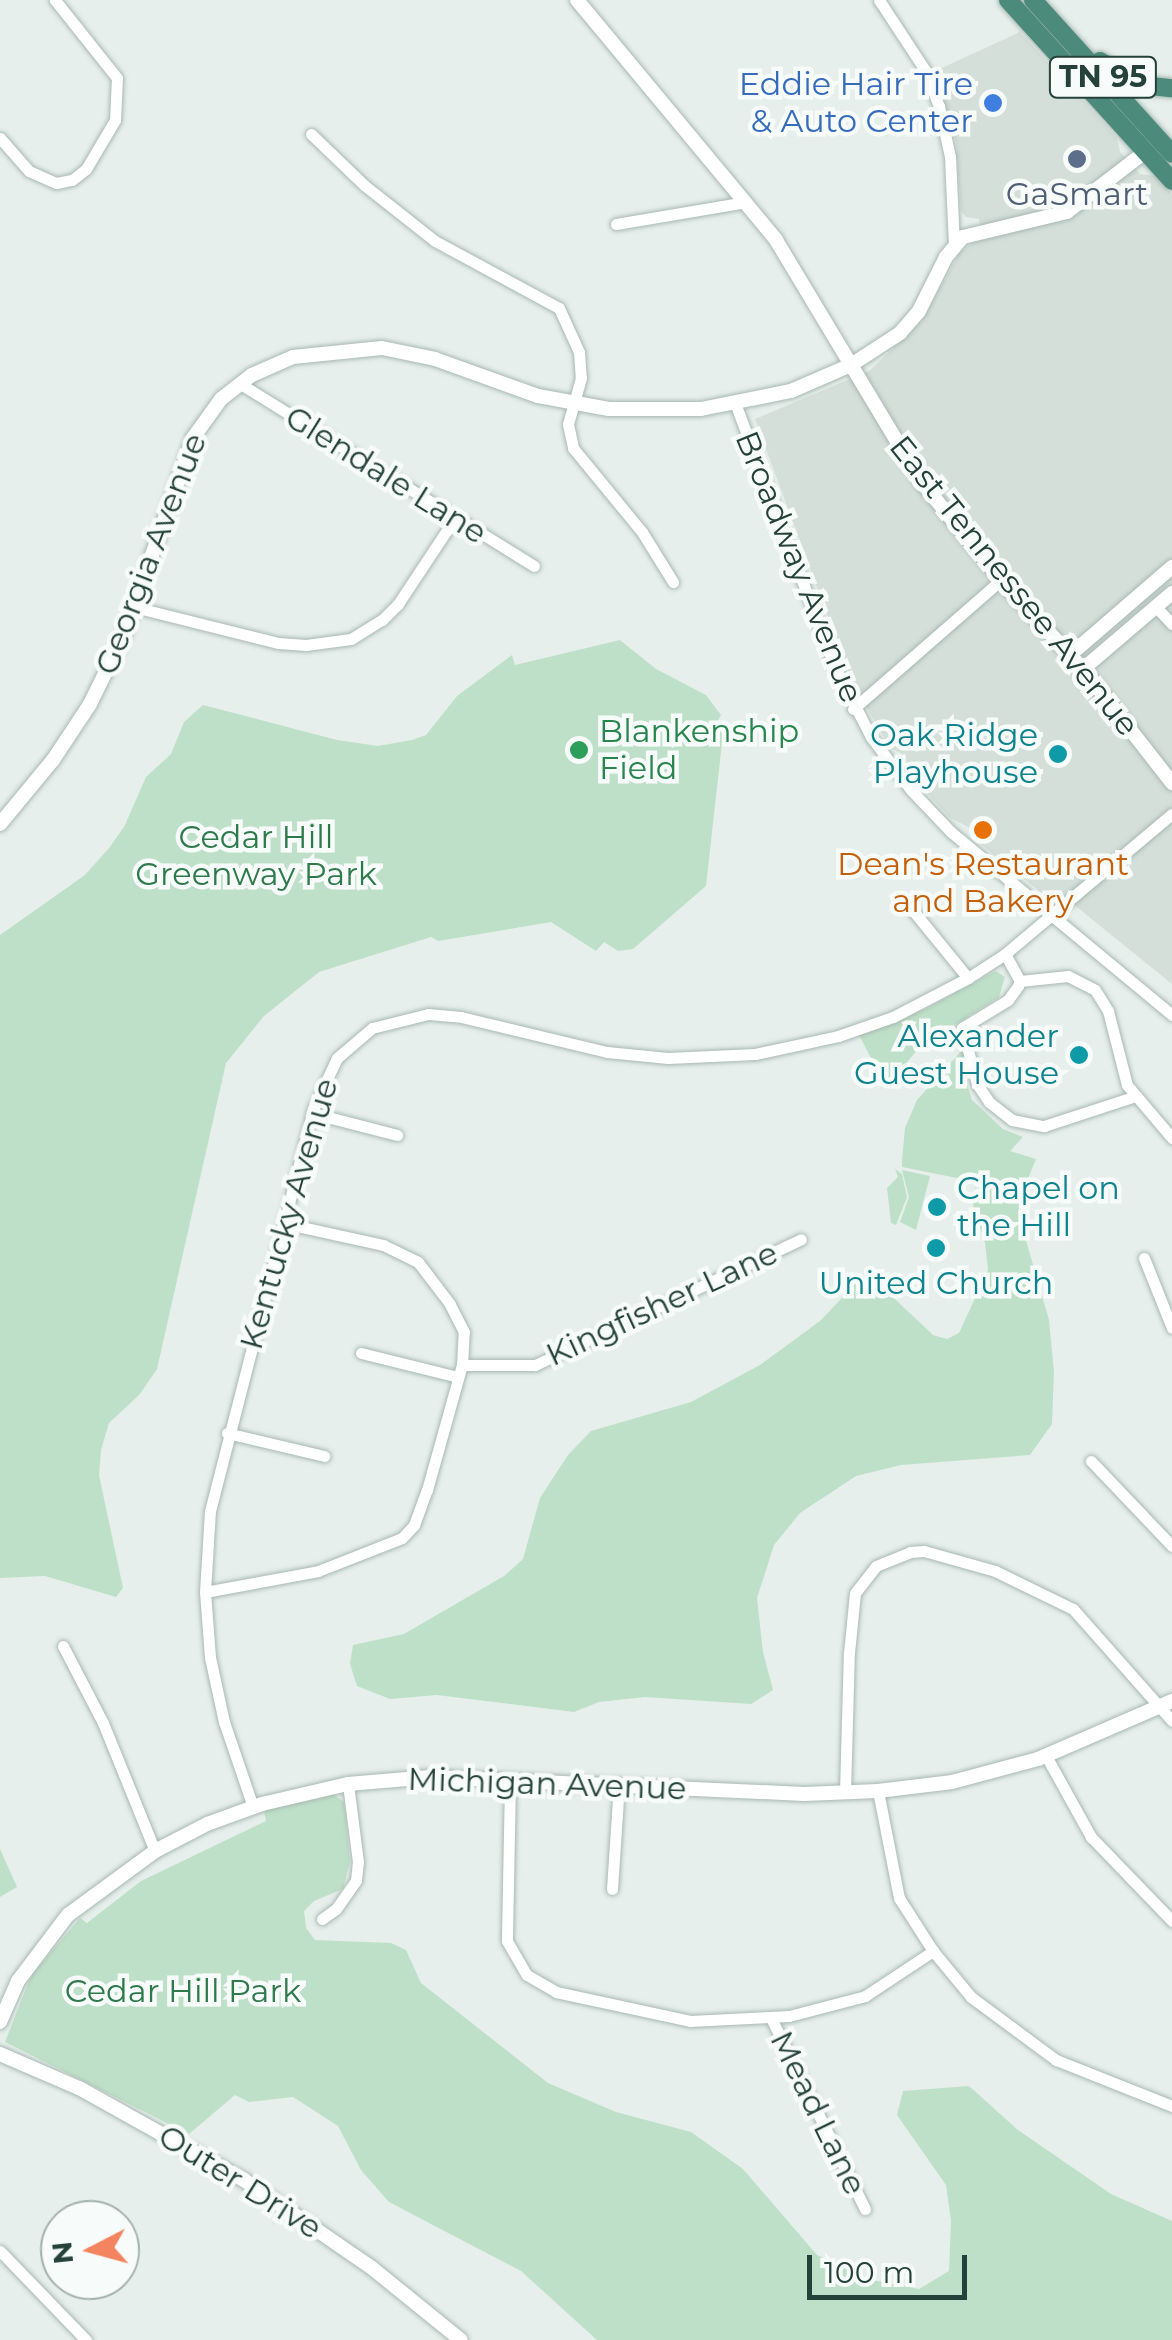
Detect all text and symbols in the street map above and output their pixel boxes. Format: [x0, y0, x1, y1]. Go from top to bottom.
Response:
road number: TN 95 [1048, 52, 1158, 102]
place label: Eddie Hair Tire & Auto Center [739, 66, 973, 141]
marker: Eddie Hair Tire & Auto Center [982, 92, 1004, 114]
marker: GaSmart [1066, 148, 1088, 170]
place label: GaSmart [1006, 175, 1148, 213]
street label: Glendale Lane [278, 398, 494, 552]
street label: Broadway Avenue [727, 426, 871, 708]
street label: Georgia Avenue [87, 428, 215, 680]
street label: East Tennessee Avenue [881, 428, 1147, 744]
place label: Blankenship Field [599, 713, 799, 788]
place label: Oak Ridge Playhouse [870, 717, 1038, 792]
marker: Blankenship Field [568, 739, 590, 761]
marker: Oak Ridge Playhouse [1047, 743, 1069, 765]
park label: Cedar Hill Greenway Park [135, 819, 377, 894]
marker: Dean's Restaurant and Bakery [972, 819, 994, 841]
place label: Dean's Restaurant and Bakery [837, 846, 1129, 921]
place label: Alexander Guest House [854, 1018, 1059, 1093]
marker: Alexander Guest House [1068, 1044, 1090, 1066]
street label: Kentucky Avenue [232, 1074, 346, 1354]
place label: Chapel on the Hill [957, 1170, 1120, 1245]
marker: Chapel on the Hill [926, 1196, 948, 1218]
street label: Kingfisher Lane [540, 1234, 784, 1374]
marker: United Church [925, 1237, 947, 1259]
place label: United Church [819, 1264, 1053, 1302]
street label: Michigan Avenue [407, 1760, 687, 1808]
park label: Cedar Hill Park [65, 1972, 301, 2010]
street label: Mead Lane [762, 2025, 874, 2201]
street label: Outer Drive [151, 2117, 329, 2247]
north arrow [40, 2200, 140, 2300]
scale bar [812, 2235, 972, 2297]
text: N [44, 2240, 80, 2266]
text: 100 m [824, 2254, 914, 2291]

